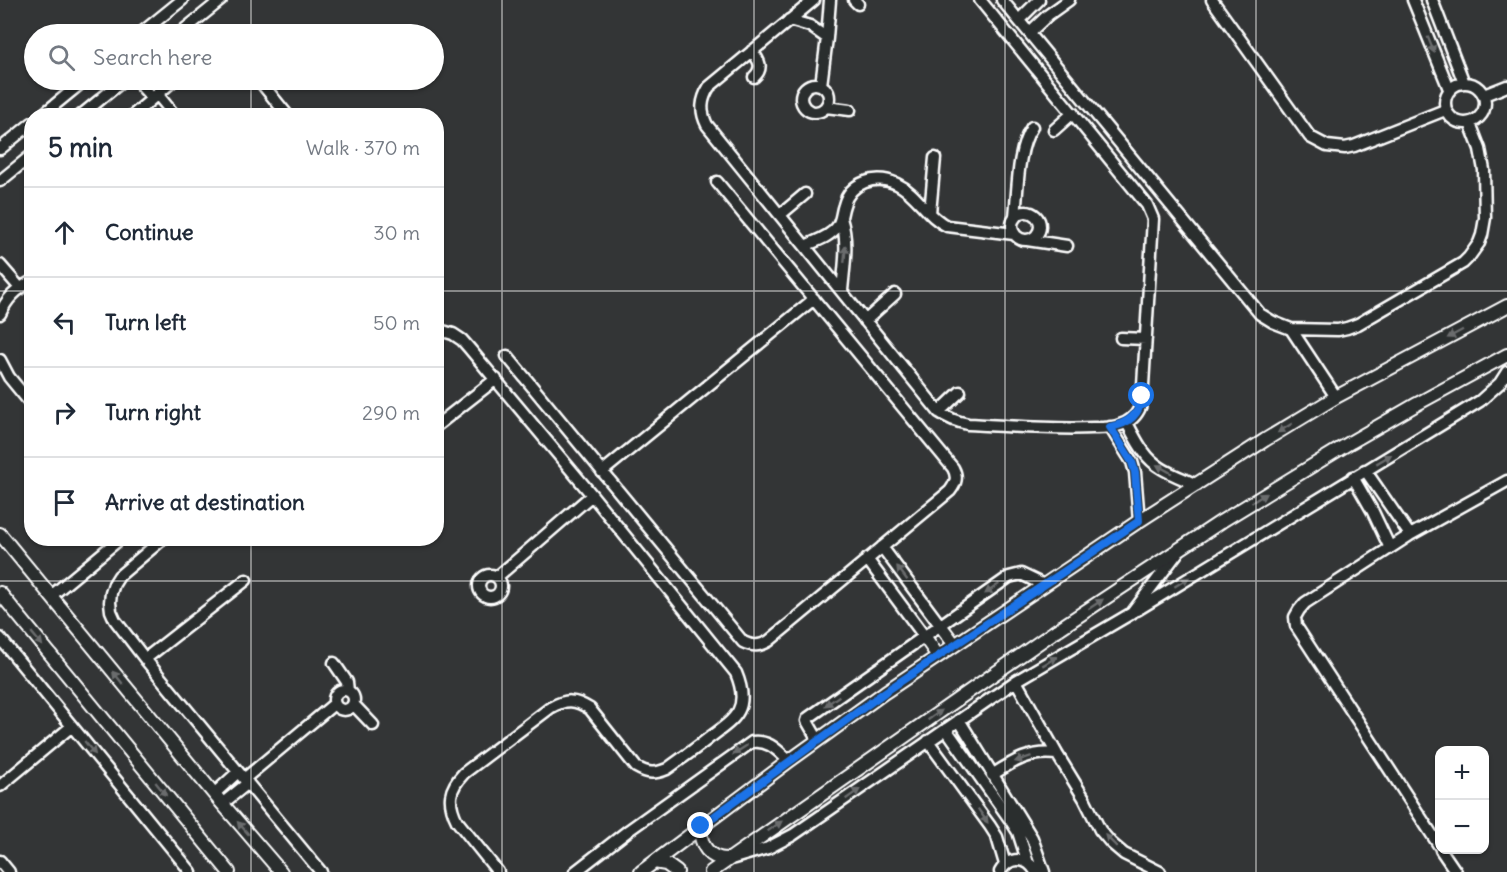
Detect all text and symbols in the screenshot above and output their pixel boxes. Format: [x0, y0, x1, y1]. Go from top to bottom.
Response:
search box [24, 24, 444, 90]
one-way arrow [1427, 36, 1437, 54]
icon: search [45, 41, 78, 74]
text: Search here [93, 43, 212, 71]
text: 5 min [48, 131, 113, 164]
text: Walk · 370 m [306, 135, 420, 160]
icon: ahead [48, 216, 81, 249]
text: Continue [105, 218, 194, 246]
text: 30 m [373, 220, 420, 245]
one-way arrow [841, 245, 850, 264]
icon: left [48, 306, 81, 339]
text: Turn left [105, 308, 186, 336]
text: 50 m [373, 310, 420, 335]
one-way arrow [1447, 329, 1464, 339]
route start [1128, 382, 1154, 408]
icon: right [48, 396, 81, 429]
text: Turn right [105, 398, 201, 426]
text: 290 m [362, 400, 420, 425]
one-way arrow [1277, 422, 1293, 433]
one-way arrow [1376, 453, 1392, 464]
one-way arrow [1155, 464, 1172, 474]
icon: arrive [48, 486, 81, 519]
text: Arrive at destination [105, 488, 305, 516]
one-way arrow [1251, 492, 1268, 503]
one-way arrow [896, 566, 908, 581]
one-way arrow [1174, 577, 1190, 588]
one-way arrow [985, 583, 1001, 595]
one-way arrow [1088, 599, 1104, 610]
one-way arrow [31, 631, 43, 646]
one-way arrow [1041, 657, 1058, 667]
one-way arrow [112, 670, 125, 686]
one-way arrow [825, 695, 841, 707]
one-way arrow [927, 709, 943, 721]
one-way arrow [83, 741, 95, 756]
one-way arrow [732, 744, 748, 755]
map controls [1435, 746, 1489, 854]
button: + [1435, 746, 1489, 800]
one-way arrow [1013, 754, 1031, 764]
one-way arrow [155, 781, 168, 797]
one-way arrow [845, 789, 861, 800]
button: − [1435, 800, 1489, 854]
one-way arrow [977, 808, 989, 824]
route end [687, 812, 713, 838]
one-way arrow [767, 820, 783, 832]
one-way arrow [237, 821, 250, 836]
one-way arrow [1104, 835, 1118, 849]

